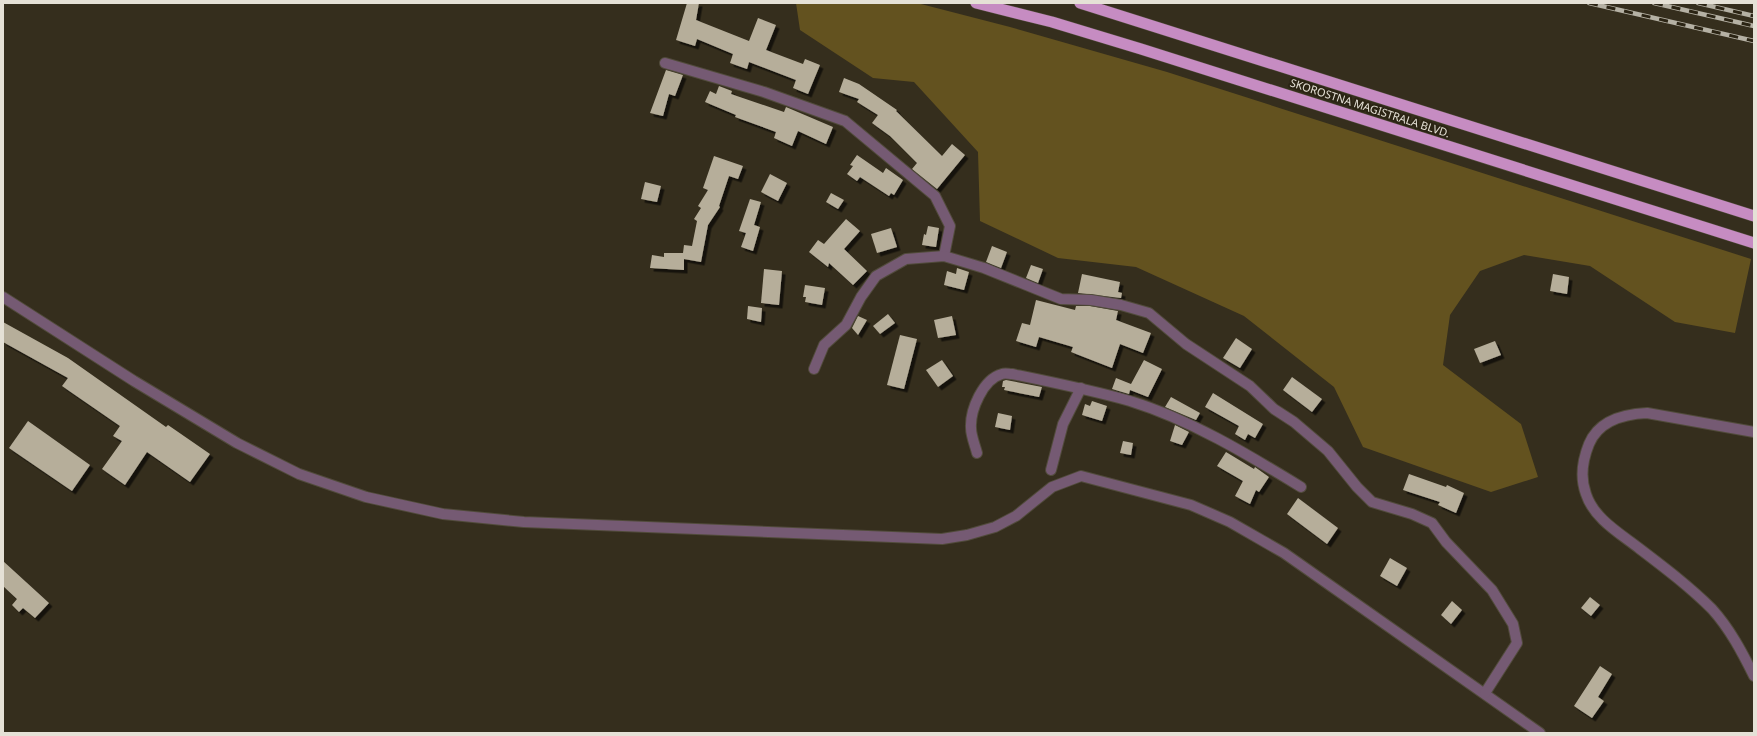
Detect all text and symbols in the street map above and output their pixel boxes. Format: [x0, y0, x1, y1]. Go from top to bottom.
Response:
street label: SKOROSTNA MAGISTRALA BLVD. [1288, 75, 1452, 140]

